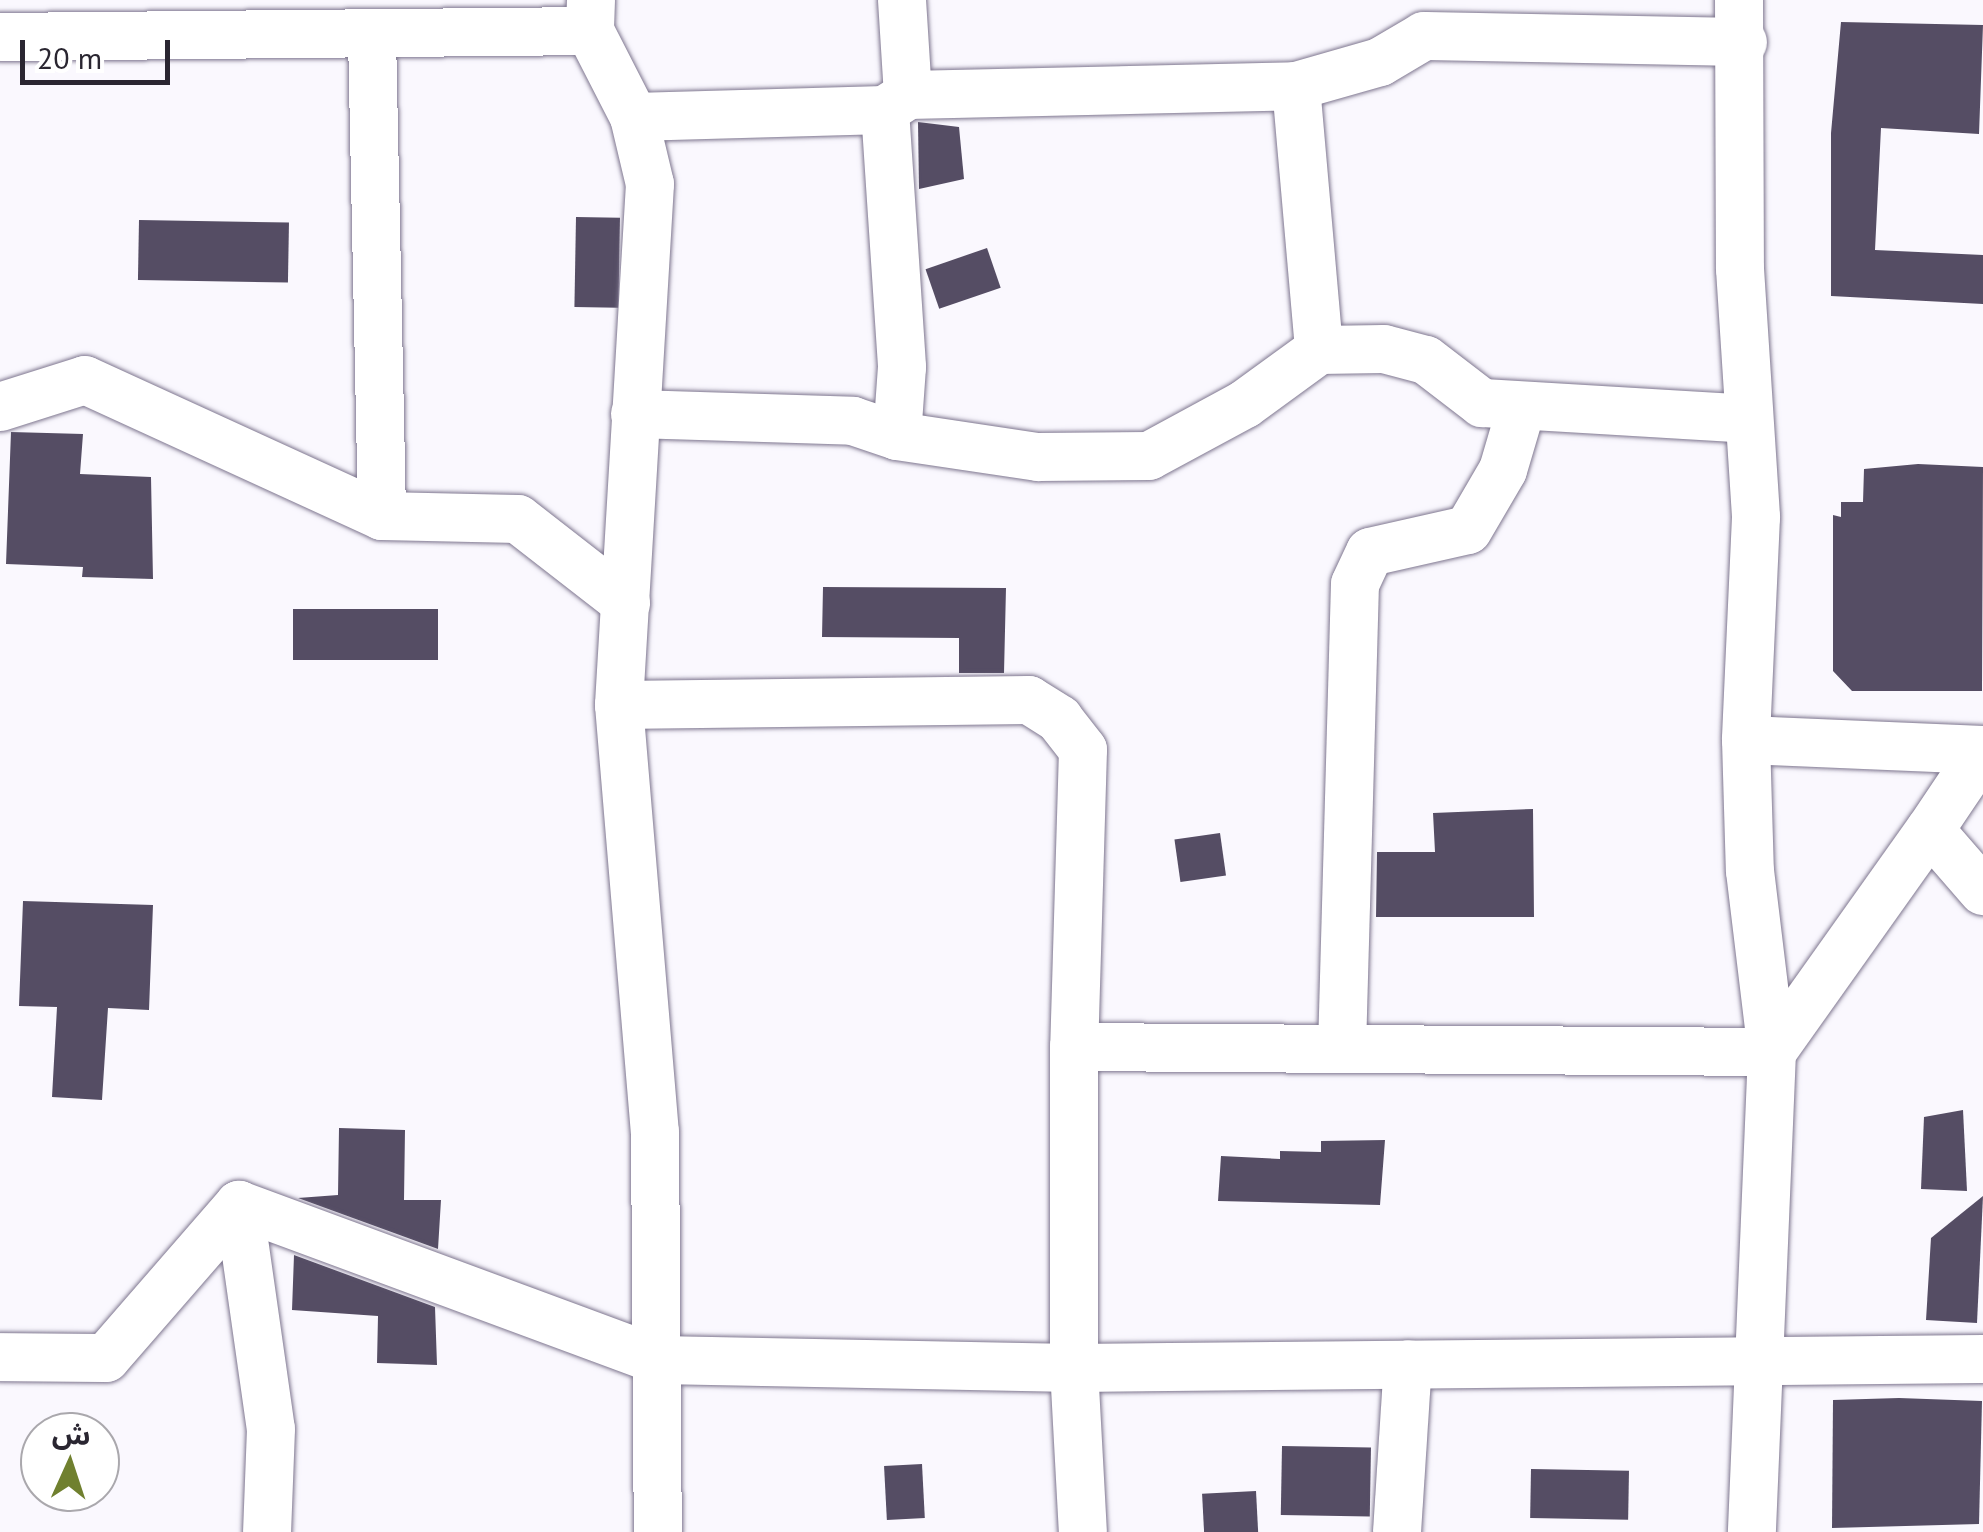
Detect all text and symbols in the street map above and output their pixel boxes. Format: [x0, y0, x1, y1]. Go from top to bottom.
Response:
scale bar [25, 20, 175, 82]
text: 20 m [37, 38, 102, 77]
north arrow [20, 1412, 120, 1512]
text: ش [51, 1414, 92, 1453]

